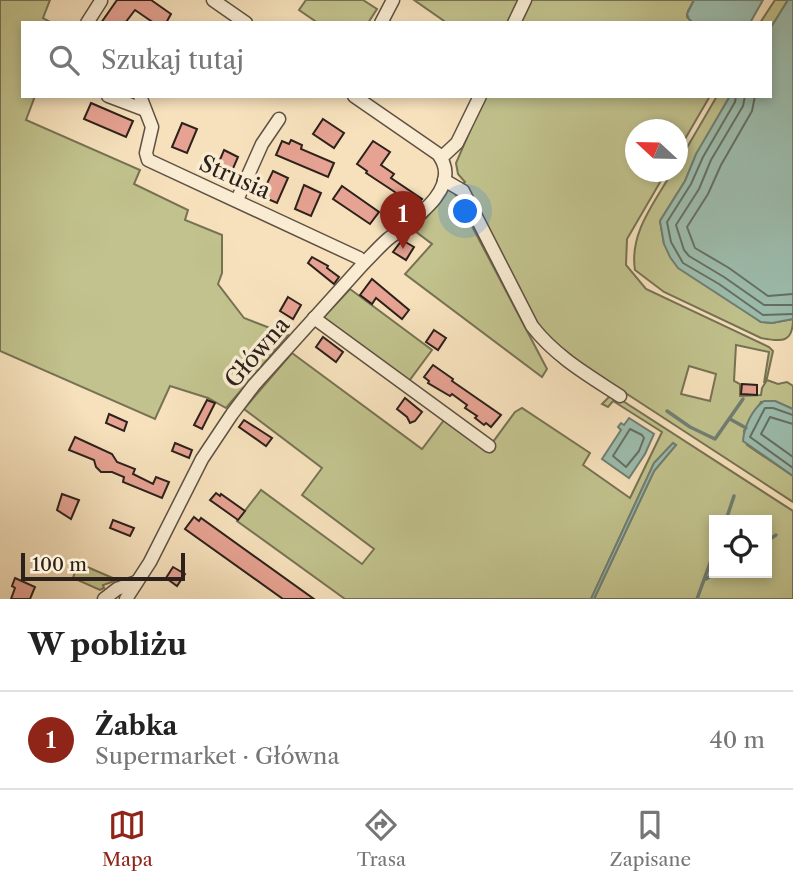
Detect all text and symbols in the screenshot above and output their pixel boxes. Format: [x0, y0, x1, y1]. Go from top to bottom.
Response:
search box [21, 21, 772, 98]
icon: search [45, 41, 83, 79]
text: Szukaj tutaj [101, 44, 244, 76]
north arrow [625, 119, 688, 182]
street label: Strusia [195, 149, 276, 205]
pin: 1 [380, 191, 426, 249]
your location [448, 194, 482, 228]
street label: Główna [219, 310, 296, 393]
map controls [709, 515, 772, 578]
button: locate [709, 515, 772, 578]
scale bar [21, 550, 186, 582]
text: 100 m [32, 553, 87, 576]
text: W pobliżu [28, 626, 187, 663]
text: Żabka [95, 710, 178, 742]
text: 1 [46, 726, 56, 754]
text: 40 m [710, 726, 765, 754]
text: Supermarket · Główna [95, 742, 340, 770]
tab: Mapa [102, 806, 153, 871]
tab: Trasa [357, 806, 406, 871]
tab: Zapisane [610, 806, 691, 871]

